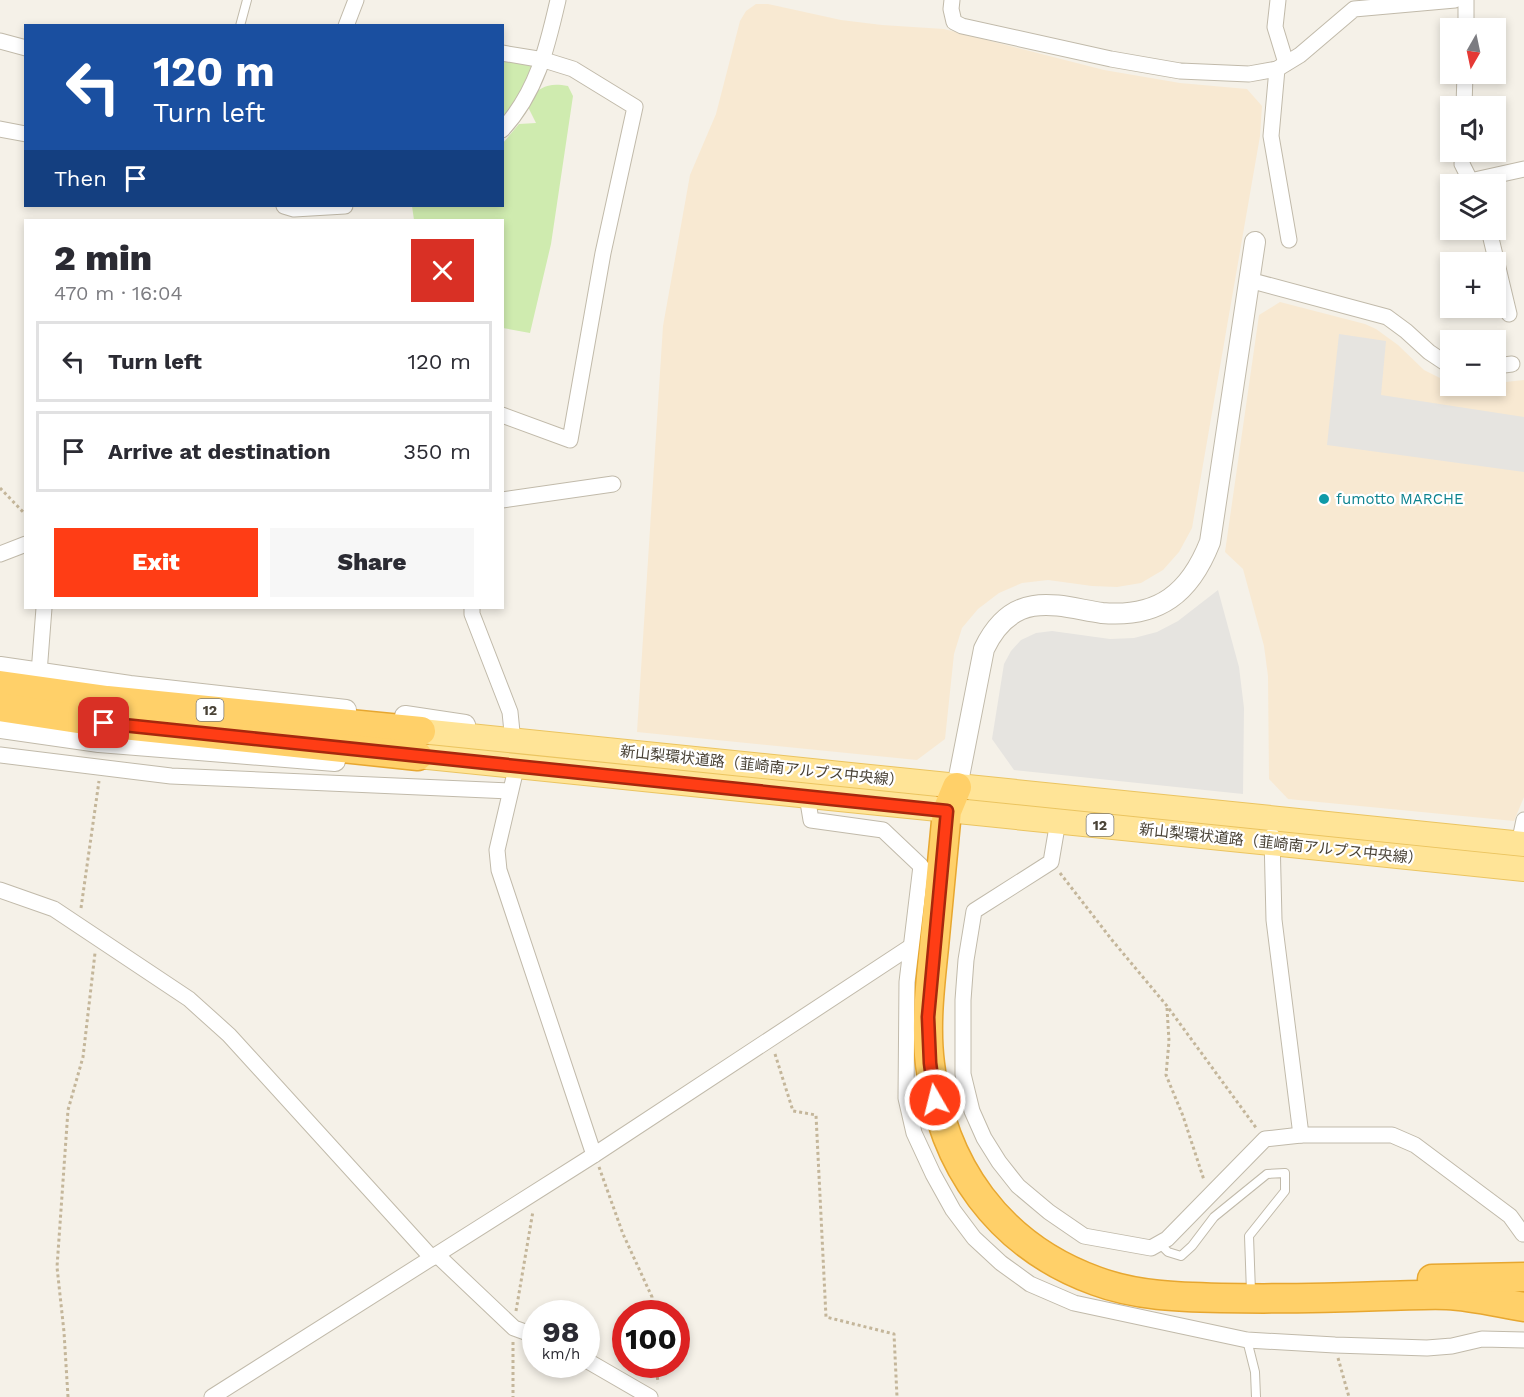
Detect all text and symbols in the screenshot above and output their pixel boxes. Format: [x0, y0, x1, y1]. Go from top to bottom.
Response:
north arrow [1440, 18, 1506, 84]
map controls [1440, 18, 1506, 396]
text: 120 m [153, 47, 275, 96]
icon: left [54, 48, 132, 126]
button: sound [1440, 96, 1506, 162]
text: Turn left [153, 97, 265, 129]
icon: arrive [119, 162, 152, 195]
text: Then [54, 166, 107, 191]
button: layers [1440, 174, 1506, 240]
text: 2 min [54, 237, 152, 279]
button: close [411, 239, 474, 302]
button: + [1440, 252, 1506, 318]
text: 470 m · 16:04 [54, 281, 183, 305]
button: − [1440, 330, 1506, 396]
icon: left [57, 345, 90, 378]
text: Turn left [108, 349, 202, 374]
text: 120 m [407, 349, 471, 374]
icon: arrive [57, 435, 90, 468]
text: Arrive at destination [108, 439, 331, 464]
text: 350 m [403, 439, 471, 464]
place label: fumotto MARCHE [1336, 490, 1464, 508]
marker: fumotto MARCHE [1317, 492, 1331, 506]
button: Exit [54, 528, 258, 597]
button: Share [270, 528, 474, 597]
pin [78, 697, 129, 748]
road number: 12 [196, 699, 224, 721]
icon: arrive [87, 706, 120, 739]
street label: 新山梨環状道路（韮崎南アルプス中央線） [619, 742, 905, 790]
road number: 12 [1086, 814, 1114, 836]
street label: 新山梨環状道路（韮崎南アルプス中央線） [1138, 820, 1424, 868]
position arrow [903, 1068, 967, 1132]
speed limit sign: 100 [612, 1300, 690, 1378]
text: 98 [542, 1314, 580, 1349]
text: km/h [542, 1345, 580, 1363]

